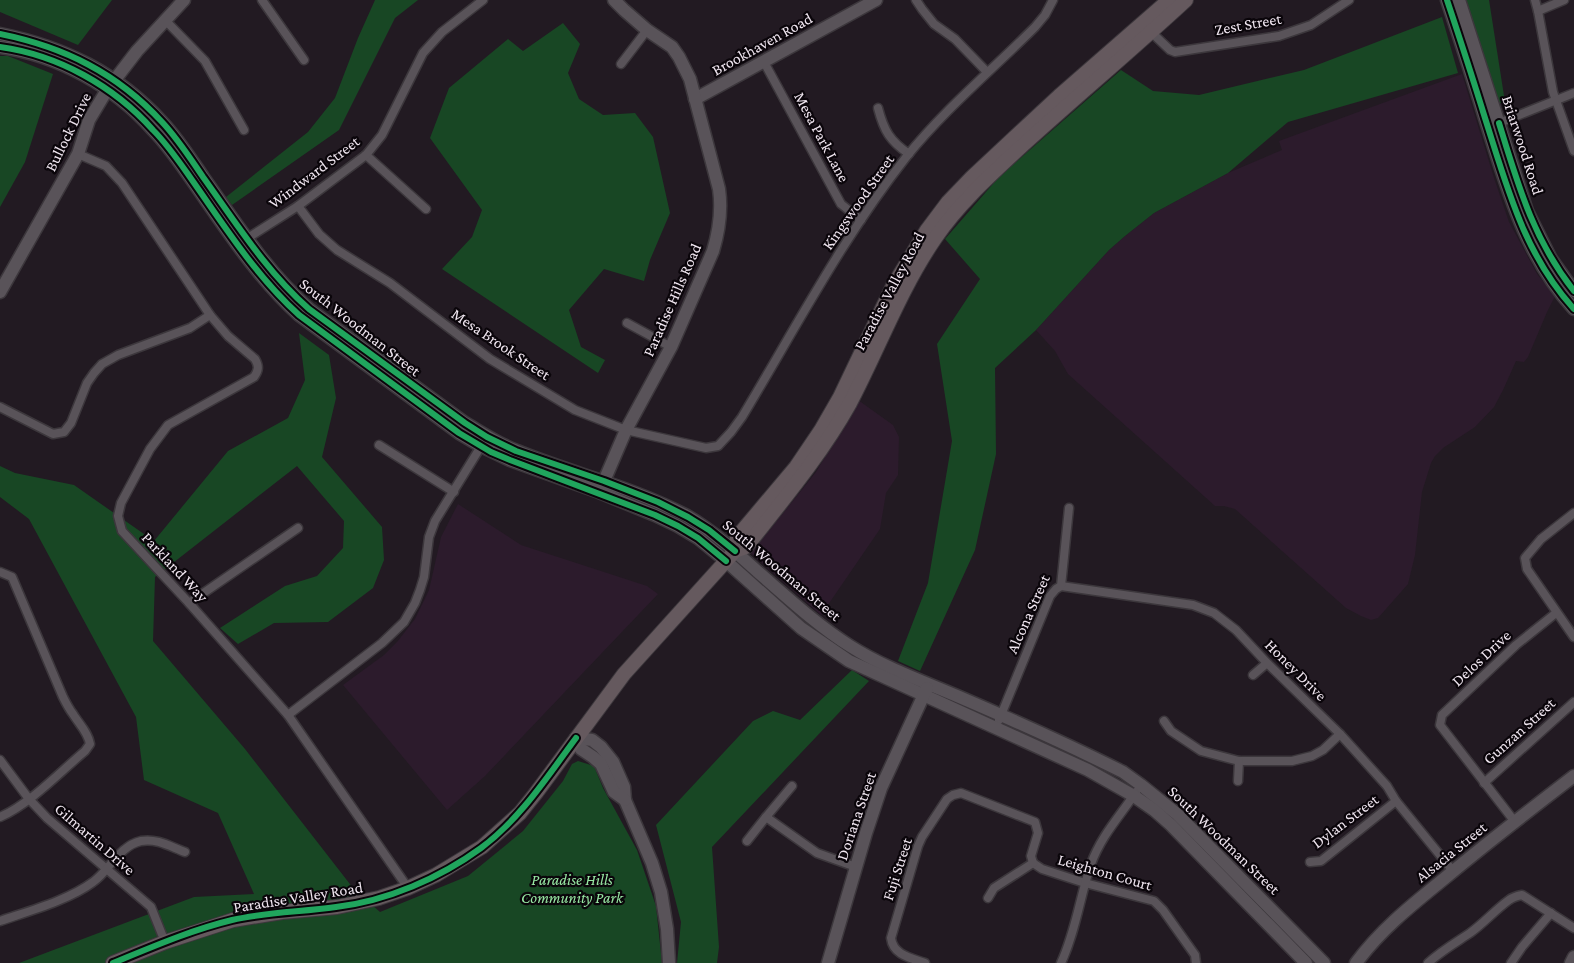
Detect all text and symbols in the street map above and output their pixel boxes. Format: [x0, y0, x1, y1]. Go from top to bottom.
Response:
street label: Brookhaven Road [709, 9, 816, 79]
street label: Zest Street [1213, 10, 1283, 38]
street label: Mesa Park Lane [791, 89, 853, 185]
street label: Bullock Drive [42, 90, 94, 174]
street label: Briarwood Road [1499, 93, 1547, 197]
street label: Windward Street [265, 132, 363, 212]
street label: Kingswood Street [819, 151, 898, 253]
street label: Paradise Valley Road [851, 229, 928, 353]
street label: Paradise Hills Road [639, 240, 705, 359]
street label: South Woodman Street [296, 275, 424, 380]
street label: Mesa Brook Street [449, 305, 554, 384]
street label: South Woodman Street [720, 516, 845, 625]
street label: Parkland Way [138, 529, 212, 606]
street label: Alcona Street [1003, 571, 1053, 656]
street label: Delos Drive [1448, 627, 1514, 689]
street label: Honey Drive [1261, 636, 1330, 705]
street label: Gunzan Street [1480, 694, 1559, 768]
street label: Doriana Street [833, 769, 879, 862]
street label: South Woodman Street [1165, 782, 1284, 898]
street label: Dylan Street [1308, 790, 1383, 852]
street label: Gilmartin Drive [52, 800, 138, 878]
street label: Alsacia Street [1412, 818, 1490, 886]
street label: Fuji Street [879, 835, 916, 903]
street label: Leighton Court [1056, 850, 1155, 895]
park label: Paradise Hills Community Park [521, 871, 624, 907]
street label: Paradise Valley Road [232, 878, 365, 917]

